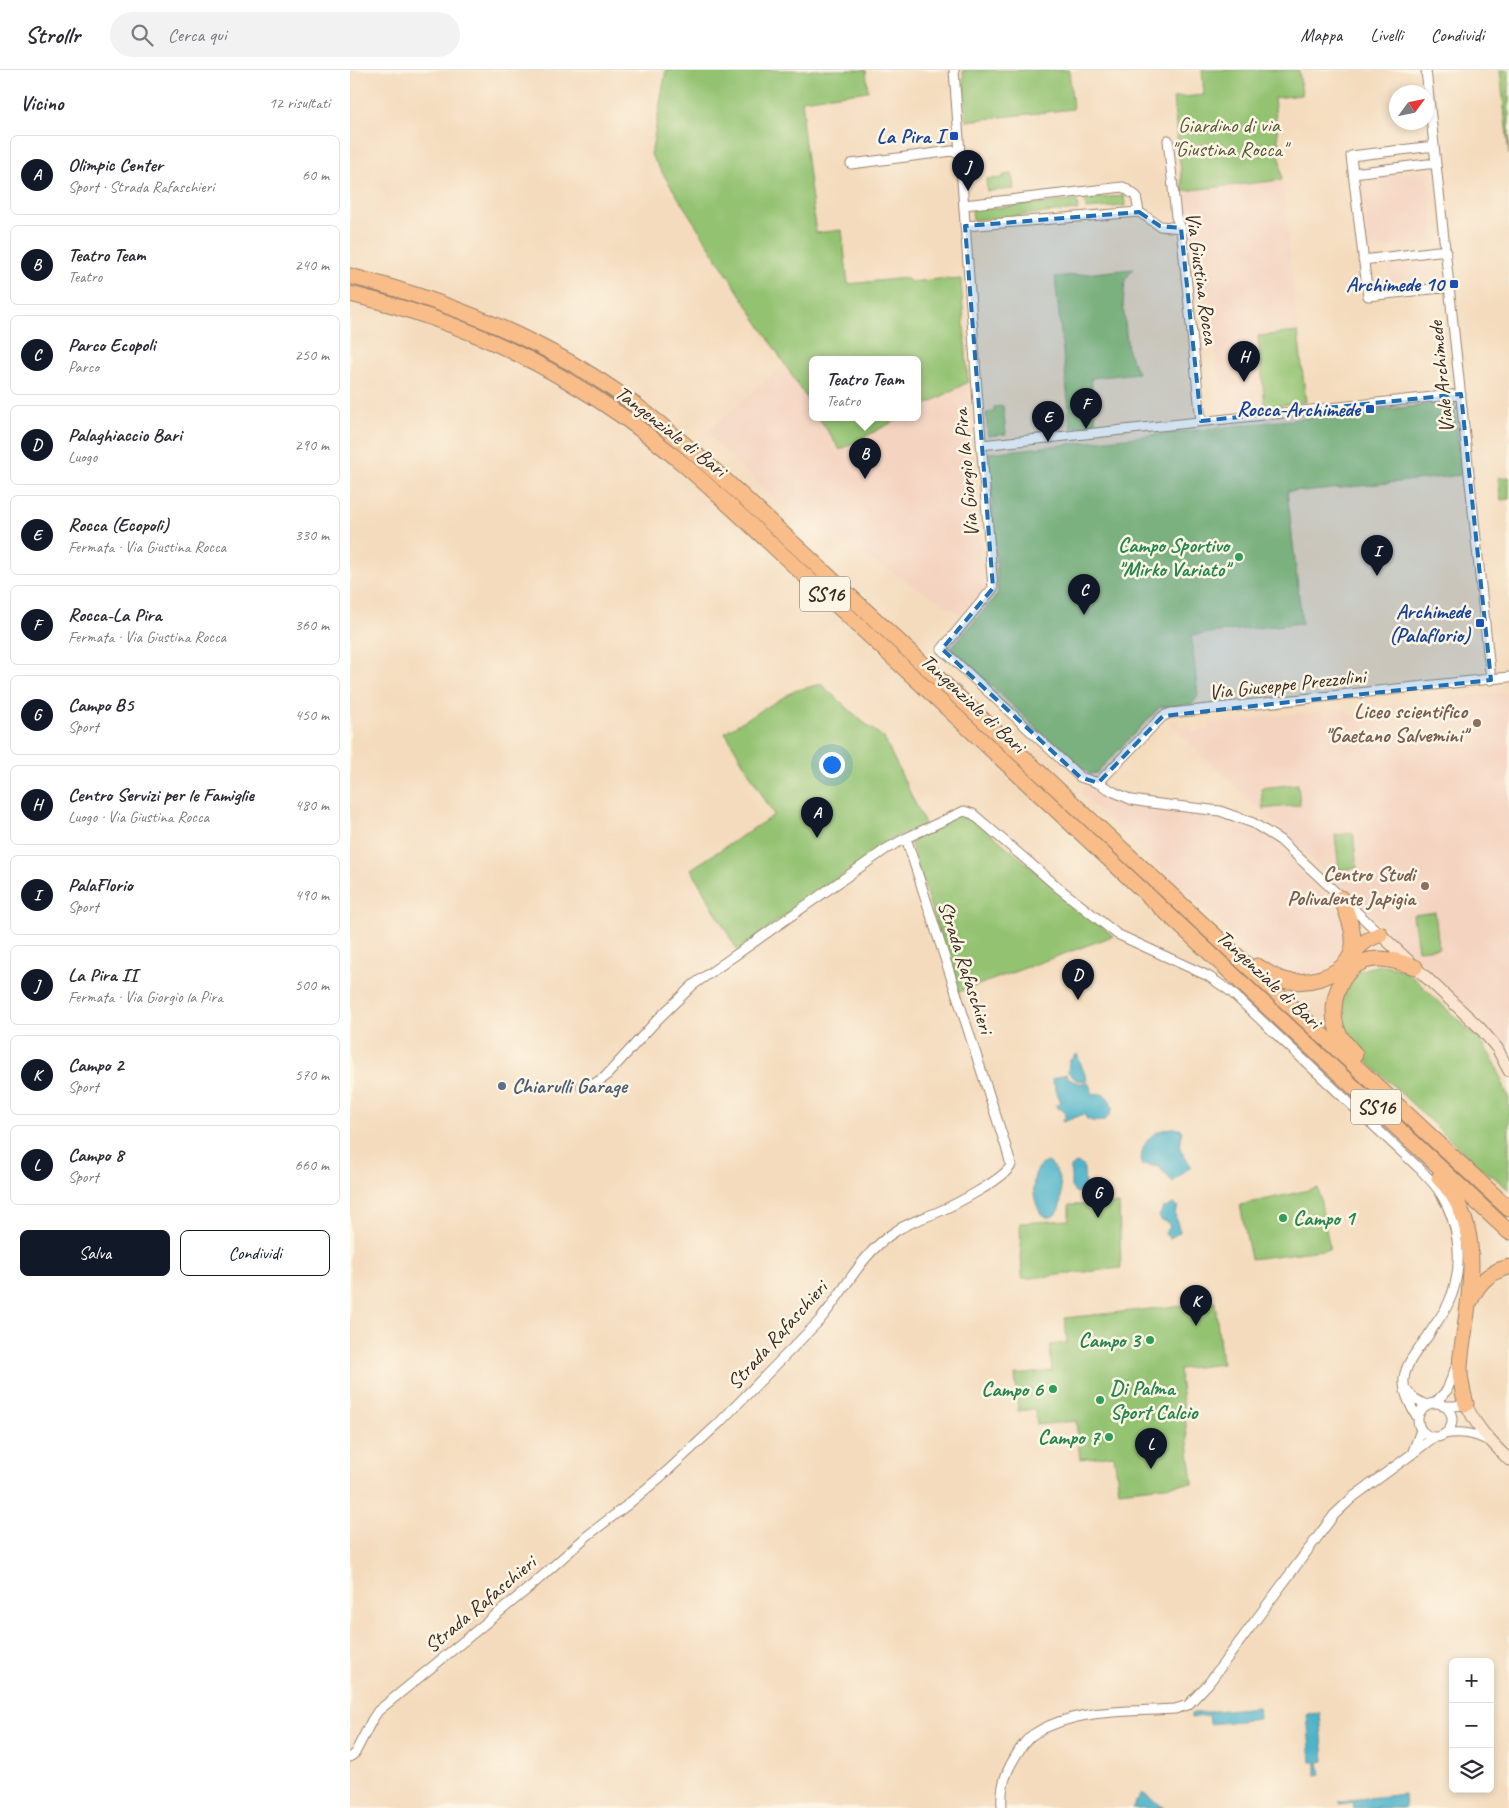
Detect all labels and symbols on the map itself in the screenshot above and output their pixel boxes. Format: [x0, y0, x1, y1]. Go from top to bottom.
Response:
north arrow [1389, 85, 1434, 130]
park label: Giardino di via "Giustina Rocca" [1171, 112, 1291, 162]
place label: La Pira I [877, 123, 948, 149]
marker: La Pira I [948, 130, 960, 142]
pin: J [952, 150, 984, 191]
street label: Via Giustina Rocca [1180, 210, 1224, 347]
place label: Archimede 10 [1346, 271, 1447, 297]
marker: Archimede 10 [1448, 278, 1460, 290]
street label: Viale Archimede [1422, 319, 1460, 434]
pin: H [1228, 341, 1260, 382]
street label: Tangenziale di Bari [610, 379, 734, 484]
pin: F [1070, 388, 1102, 429]
place label: Rocca-Archimede [1237, 396, 1362, 422]
pin: E [1032, 401, 1064, 442]
marker: Rocca-Archimede [1364, 403, 1376, 415]
street label: Via Giorgio la Pira [947, 405, 985, 538]
pin: B [849, 438, 881, 479]
place label: Campo Sportivo "Mirko Variato" [1118, 532, 1234, 582]
pin: I [1361, 535, 1393, 576]
marker: Campo Sportivo "Mirko Variato" [1233, 551, 1245, 563]
pin: C [1068, 574, 1100, 615]
road number: SS16 [800, 576, 850, 612]
place label: Archimede (Palaflorio) [1389, 598, 1472, 648]
marker: Archimede (Palaflorio) [1474, 617, 1486, 629]
street label: Tangenziale di Bari [915, 648, 1033, 760]
street label: Via Giuseppe Prezzolini [1207, 663, 1370, 705]
place label: Liceo scientifico "Gaetano Salvemini" [1325, 698, 1472, 748]
marker: Liceo scientifico "Gaetano Salvemini" [1471, 717, 1483, 729]
your location [819, 752, 845, 778]
pin: A [801, 797, 833, 838]
place label: Centro Studi Polivalente Japigia [1287, 861, 1418, 911]
marker: Centro Studi Polivalente Japigia [1419, 880, 1431, 892]
street label: Strada Rafaschieri [932, 897, 1001, 1039]
street label: Tangenziale di Bari [1211, 924, 1329, 1036]
pin: D [1062, 959, 1094, 1000]
place label: Chiarulli Garage [512, 1073, 629, 1099]
marker: Chiarulli Garage [496, 1080, 508, 1092]
road number: SS16 [1351, 1090, 1401, 1124]
pin: G [1082, 1177, 1114, 1218]
place label: Campo 1 [1293, 1205, 1357, 1231]
marker: Campo 1 [1277, 1212, 1289, 1224]
street label: Strada Rafaschieri [721, 1273, 835, 1395]
pin: K [1180, 1285, 1212, 1326]
place label: Campo 3 [1079, 1327, 1143, 1353]
marker: Campo 3 [1144, 1334, 1156, 1346]
place label: Di Palma Sport Calcio [1110, 1375, 1199, 1425]
place label: Campo 6 [981, 1376, 1045, 1402]
marker: Campo 6 [1047, 1383, 1059, 1395]
marker: Di Palma Sport Calcio [1094, 1394, 1106, 1406]
place label: Campo 7 [1038, 1424, 1102, 1450]
pin: L [1135, 1428, 1167, 1469]
marker: Campo 7 [1103, 1431, 1115, 1443]
street label: Strada Rafaschieri [419, 1548, 543, 1658]

